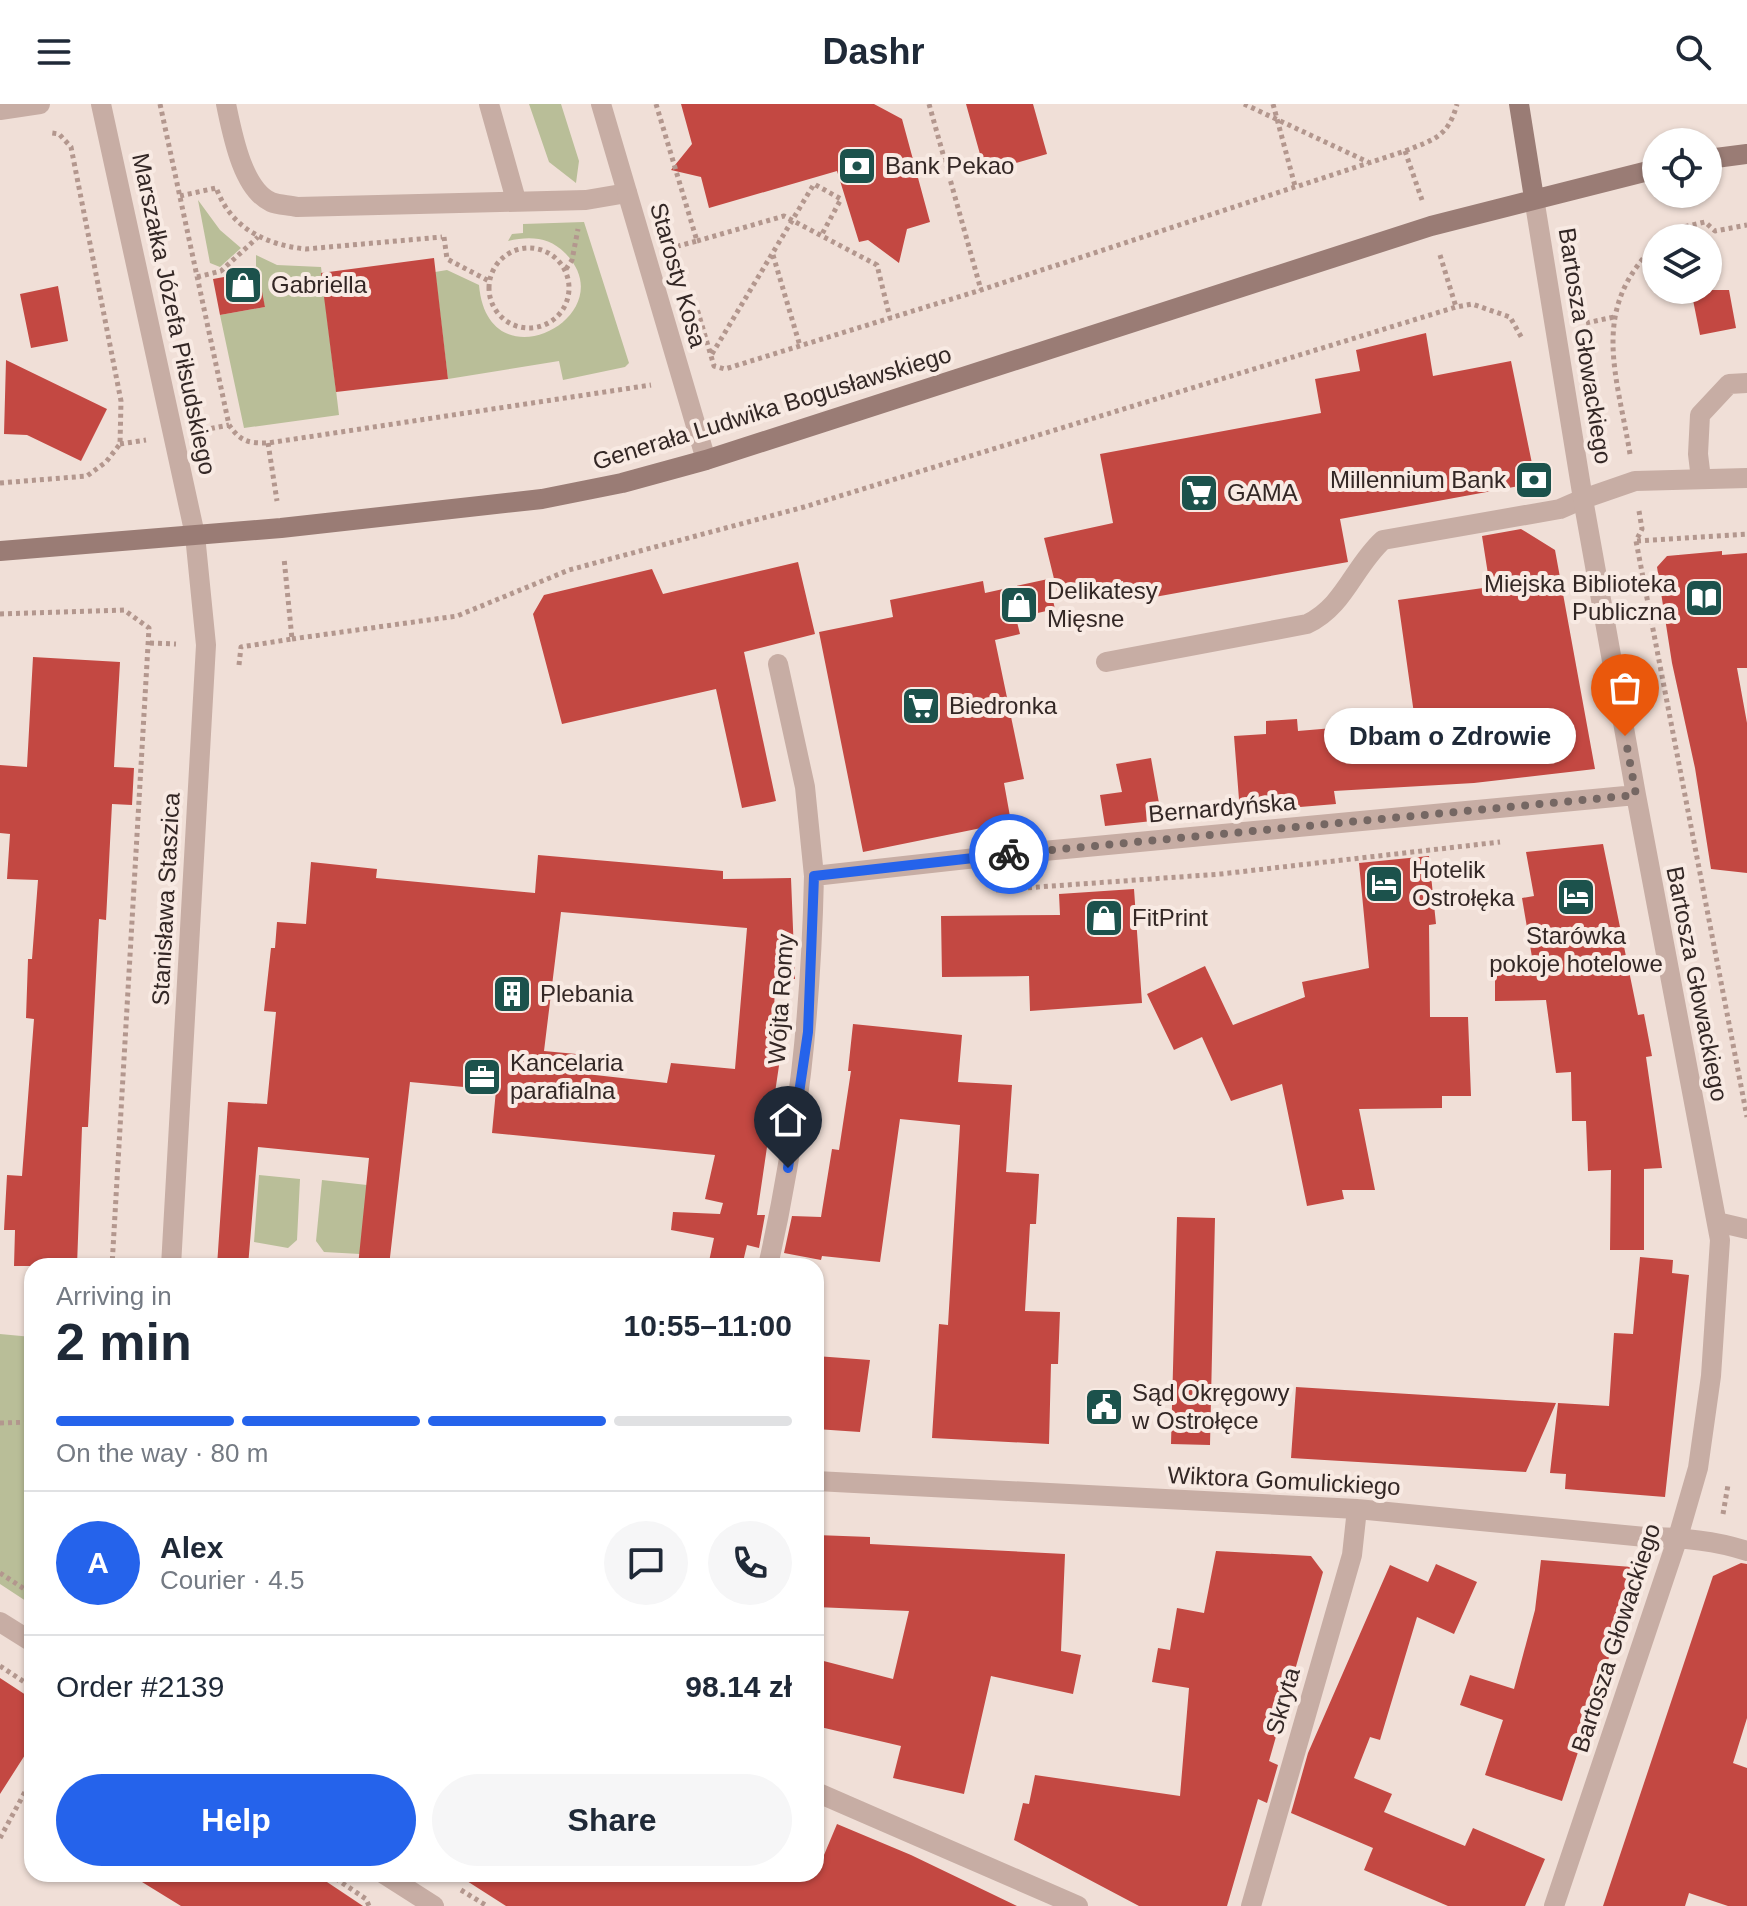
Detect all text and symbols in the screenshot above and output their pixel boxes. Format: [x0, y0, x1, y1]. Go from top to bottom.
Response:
icon: menu [32, 30, 76, 74]
icon: search [1671, 30, 1715, 74]
text: Dashr [822, 31, 925, 72]
map controls [1642, 128, 1722, 304]
button: locate [1642, 128, 1722, 208]
bank icon: Bank Pekao [836, 145, 878, 187]
street label: Marszałka Józefa Piłsudskiego [127, 151, 222, 477]
place label: Bank Pekao [885, 152, 1014, 179]
street label: Starosty Kosa [645, 199, 712, 351]
button: layers [1642, 224, 1722, 304]
street label: Bartosza Głowackiego [1553, 226, 1618, 466]
shop icon: Gabriella [222, 264, 264, 306]
place label: Gabriella [271, 271, 368, 298]
street label: Generała Ludwika Bogusławskiego [589, 340, 954, 475]
bank icon: Millennium Bank [1513, 459, 1555, 501]
place label: Millennium Bank [1330, 466, 1507, 493]
supermarket icon: GAMA [1178, 472, 1220, 514]
place label: GAMA [1227, 479, 1298, 506]
place label: Miejska Biblioteka Publiczna [1484, 570, 1677, 625]
place label: Delikatesy Mięsne [1047, 577, 1158, 632]
library icon: Miejska Biblioteka Publiczna [1683, 577, 1725, 619]
shop icon: Delikatesy Mięsne [998, 584, 1040, 626]
pin [1591, 654, 1659, 736]
icon: bag [1603, 666, 1647, 710]
supermarket icon: Biedronka [900, 685, 942, 727]
place label: Biedronka [949, 692, 1058, 719]
callout: Dbam o Zdrowie [1325, 708, 1577, 764]
text: Dbam o Zdrowie [1349, 721, 1551, 751]
street label: Bernardyńska [1147, 788, 1298, 827]
street label: Stanisława Staszica [146, 791, 185, 1006]
courier [969, 814, 1049, 894]
icon: bike [987, 832, 1031, 876]
place label: Hotelik Ostrołęka [1412, 856, 1515, 911]
hotel icon: Hotelik Ostrołęka [1363, 863, 1405, 905]
street label: Bartosza Głowackiego [1661, 864, 1734, 1104]
hotel icon: Starówka pokoje hotelowe [1555, 876, 1597, 918]
shop icon: FitPrint [1083, 897, 1125, 939]
place label: FitPrint [1132, 904, 1208, 931]
place label: Starówka pokoje hotelowe [1489, 922, 1663, 977]
street label: Wójta Romy [762, 933, 799, 1065]
building icon: Plebania [491, 973, 533, 1015]
place label: Plebania [540, 980, 634, 1007]
place label: Kancelaria parafialna [510, 1049, 624, 1104]
office icon: Kancelaria parafialna [461, 1056, 503, 1098]
pin [754, 1086, 822, 1168]
icon: home [766, 1098, 810, 1142]
text: Arriving in [56, 1281, 172, 1311]
text: 10:55–11:00 [624, 1309, 792, 1342]
text: 2 min [56, 1313, 192, 1371]
place label: Sąd Okręgowy w Ostrołęce [1131, 1379, 1289, 1434]
public building icon: Sąd Okręgowy w Ostrołęce [1083, 1386, 1125, 1428]
text: On the way · 80 m [56, 1438, 268, 1468]
street label: Wiktora Gomulickiego [1167, 1461, 1401, 1500]
street label: Bartosza Głowackiego [1566, 1520, 1665, 1756]
button: chat [604, 1521, 688, 1605]
button: phone [708, 1521, 792, 1605]
text: Alex [160, 1531, 223, 1564]
text: A [87, 1546, 109, 1579]
text: Courier · 4.5 [160, 1565, 305, 1595]
street label: Skryta [1260, 1664, 1305, 1737]
text: Order #2139 [56, 1670, 224, 1703]
text: 98.14 zł [685, 1670, 792, 1703]
button: Help [56, 1774, 416, 1866]
button: Share [432, 1774, 792, 1866]

